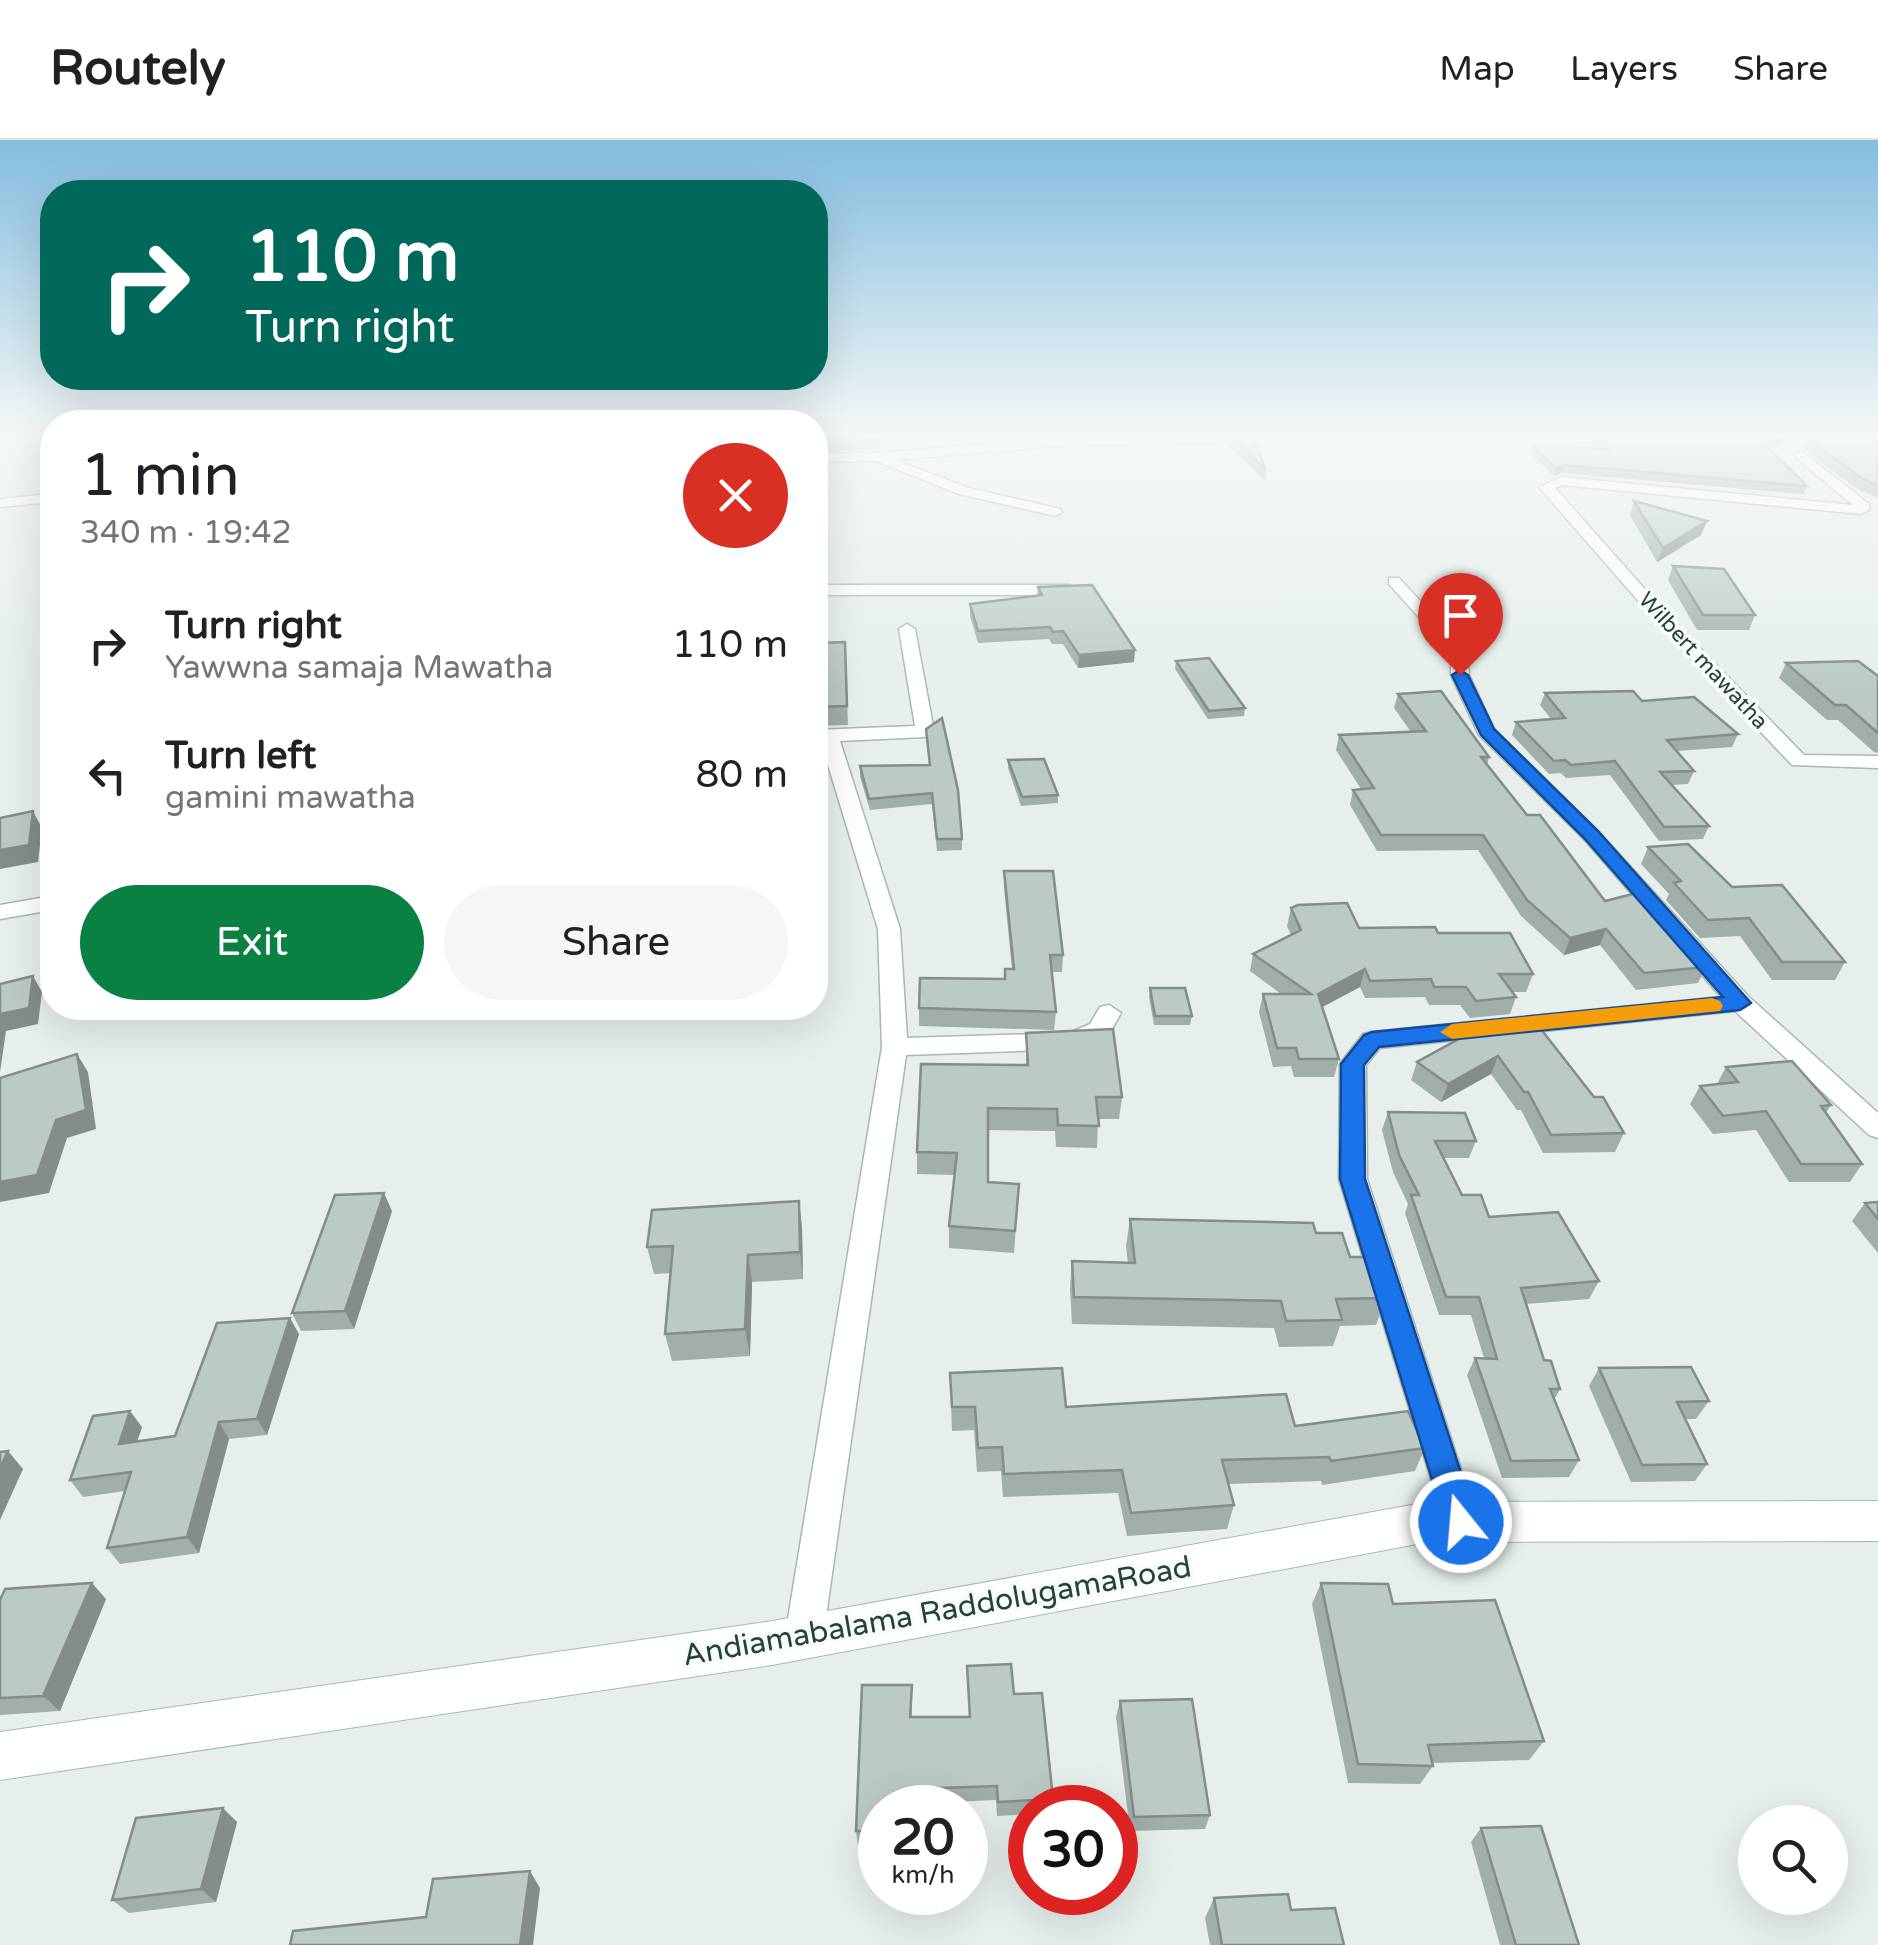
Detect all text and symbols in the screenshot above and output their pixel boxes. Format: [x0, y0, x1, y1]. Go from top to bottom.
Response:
text: Routely [50, 40, 226, 98]
text: Map [1439, 48, 1515, 90]
text: Layers [1570, 48, 1678, 90]
text: Share [1733, 48, 1828, 90]
text: 110 m [245, 216, 459, 300]
icon: right [80, 220, 210, 350]
text: Turn right [245, 301, 454, 355]
text: 1 min [80, 440, 240, 512]
button: close [683, 443, 788, 548]
text: 340 m · 19:42 [80, 514, 292, 552]
pin [1418, 573, 1503, 676]
street label: Wilbert mawatha [1633, 587, 1773, 735]
icon: arrive [1433, 588, 1488, 643]
text: Turn right [165, 603, 342, 649]
icon: right [80, 618, 135, 673]
text: 110 m [672, 622, 788, 668]
text: Yawwna samaja Mawatha [165, 649, 553, 687]
text: Turn left [165, 733, 316, 779]
icon: left [80, 748, 135, 803]
text: 80 m [696, 752, 788, 798]
text: gamini mawatha [165, 779, 416, 817]
button: Exit [80, 885, 424, 1000]
button: Share [444, 885, 788, 1000]
position arrow [1409, 1470, 1513, 1574]
street label: Andiamabalama RaddolugamaRoad [680, 1549, 1194, 1674]
speed limit sign: 30 [1008, 1785, 1138, 1915]
map controls [1738, 1805, 1848, 1915]
button: search [1738, 1805, 1848, 1915]
text: 20 [892, 1808, 954, 1868]
text: km/h [892, 1860, 954, 1890]

